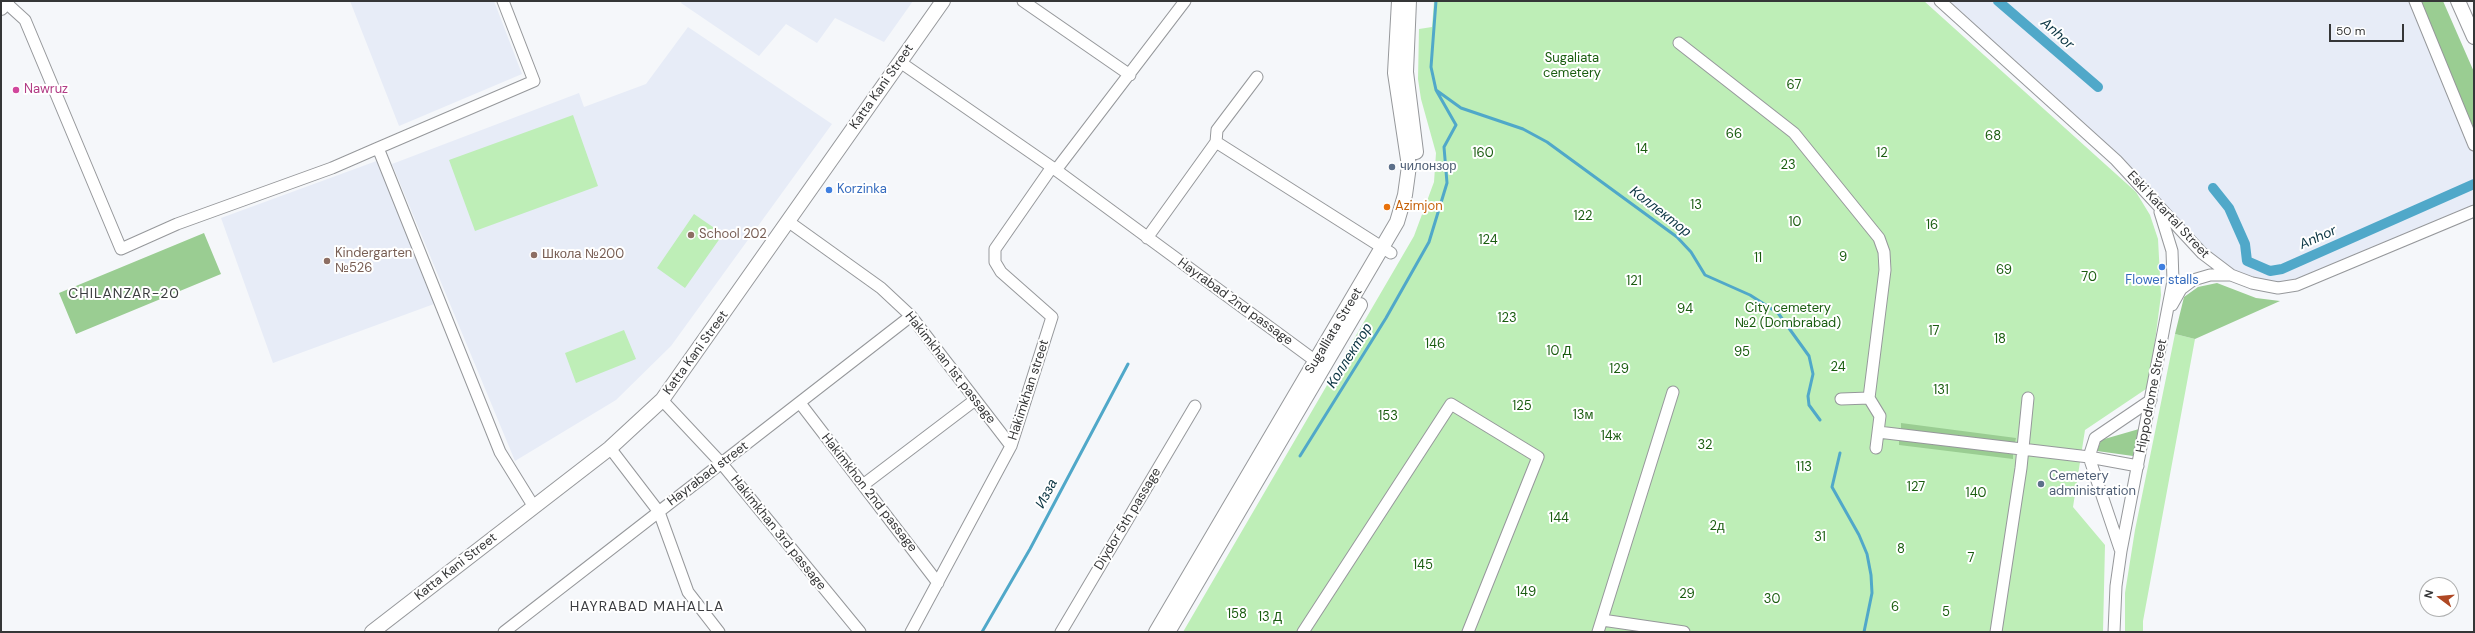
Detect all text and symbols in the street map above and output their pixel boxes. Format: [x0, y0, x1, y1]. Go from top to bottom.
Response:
water label: Anhor [2037, 15, 2077, 53]
scale bar [2331, 16, 2406, 42]
text: 50 m [2336, 23, 2365, 39]
street label: Katta Kani Street [847, 41, 917, 133]
park label: Sugaliata cemetery [1543, 51, 1601, 82]
park label: 67 [1787, 78, 1801, 94]
place label: Nawruz [24, 82, 68, 98]
marker: Nawruz [11, 85, 21, 95]
park label: 66 [1726, 127, 1742, 143]
park label: 68 [1985, 129, 2001, 145]
park label: 14 [1636, 142, 1648, 158]
park label: 160 [1472, 146, 1494, 162]
park label: 12 [1876, 146, 1888, 162]
park label: 23 [1780, 158, 1796, 174]
place label: чилонзор [1400, 159, 1456, 175]
marker: чилонзор [1387, 162, 1397, 172]
street label: Eski Katartal Street [2124, 168, 2212, 262]
place label: Korzinka [837, 182, 887, 198]
water label: Коллектор [1626, 183, 1694, 241]
marker: Korzinka [824, 185, 834, 195]
park label: 13 [1690, 198, 1702, 214]
place label: Azimjon [1395, 199, 1443, 215]
marker: Azimjon [1382, 202, 1392, 212]
park label: 122 [1573, 209, 1593, 225]
park label: 10 [1789, 215, 1801, 231]
park label: 16 [1926, 218, 1938, 234]
water label: Anhor [2297, 222, 2339, 254]
place label: School 202 [699, 227, 767, 243]
marker: School 202 [686, 230, 696, 240]
park label: 124 [1478, 233, 1498, 249]
place label: Kindergarten №526 [335, 246, 412, 277]
place label: Школа №200 [542, 247, 624, 263]
marker: Школа №200 [529, 250, 539, 260]
park label: 9 [1839, 250, 1847, 266]
park label: 11 [1754, 251, 1762, 267]
street label: Hayrаbаd 2nd passage [1174, 255, 1296, 349]
marker: Kindergarten №526 [322, 256, 332, 266]
marker: Flower stalls [2157, 262, 2167, 272]
park label: 69 [1996, 263, 2012, 279]
park label: 70 [2081, 270, 2097, 286]
place label: Flower stalls [2125, 273, 2199, 289]
park label: 121 [1626, 274, 1642, 290]
street label: Sugalliata Street [1302, 285, 1366, 377]
district label: CHILANZAR-20 [68, 286, 180, 302]
park label: City cemetery №2 (Dombrabad) [1735, 301, 1841, 332]
park label: 94 [1677, 302, 1693, 318]
street label: Katta Kani Street [660, 308, 732, 398]
street label: Hakimkhаn 1st passage [901, 309, 999, 427]
park label: 123 [1497, 311, 1517, 327]
water label: Коллектор [1323, 321, 1377, 391]
park label: 17 [1929, 324, 1939, 340]
park label: 18 [1994, 332, 2006, 348]
park label: 146 [1425, 337, 1445, 353]
street label: Hakimkhаn street [1005, 338, 1053, 442]
street label: Hippodrome Street [2133, 338, 2171, 454]
park label: 10 Д [1546, 344, 1572, 360]
park label: 95 [1734, 345, 1750, 361]
park label: 24 [1830, 360, 1846, 376]
park label: 129 [1609, 362, 1629, 378]
park label: 131 [1933, 383, 1949, 399]
park label: 125 [1512, 399, 1532, 415]
park label: 13м [1573, 408, 1593, 424]
park label: 153 [1378, 409, 1398, 425]
park label: 14ж [1601, 429, 1621, 445]
street label: Hakimkhon 2nd passage [818, 431, 920, 555]
park label: 32 [1697, 438, 1713, 454]
street label: Hayrabad street [664, 439, 752, 509]
park label: 113 [1796, 460, 1812, 476]
street label: Diydor 5th passage [1091, 465, 1165, 573]
place label: Cemetery administration [2049, 469, 2136, 500]
street label: Hakimkhаn 3rd passage [727, 473, 829, 593]
water label: Изза [1032, 477, 1062, 511]
marker: Cemetery administration [2036, 479, 2046, 489]
park label: 127 [1907, 480, 1925, 496]
park label: 140 [1966, 486, 1986, 502]
park label: 144 [1549, 511, 1569, 527]
park label: 2д [1709, 519, 1725, 535]
street label: Katta Kani Street [412, 530, 500, 604]
park label: 31 [1814, 530, 1826, 546]
park label: 8 [1897, 542, 1905, 558]
park label: 7 [1968, 551, 1974, 567]
park label: 145 [1413, 558, 1433, 574]
north arrow [2419, 577, 2459, 617]
park label: 149 [1516, 585, 1536, 601]
park label: 29 [1679, 587, 1695, 603]
text: N [2421, 588, 2436, 600]
park label: 30 [1764, 592, 1780, 608]
district label: HAYRABAD MAHALLA [570, 599, 724, 615]
park label: 6 [1891, 600, 1899, 616]
park label: 5 [1942, 605, 1950, 621]
park label: 158 [1227, 607, 1247, 623]
park label: 13 Д [1258, 610, 1282, 626]

